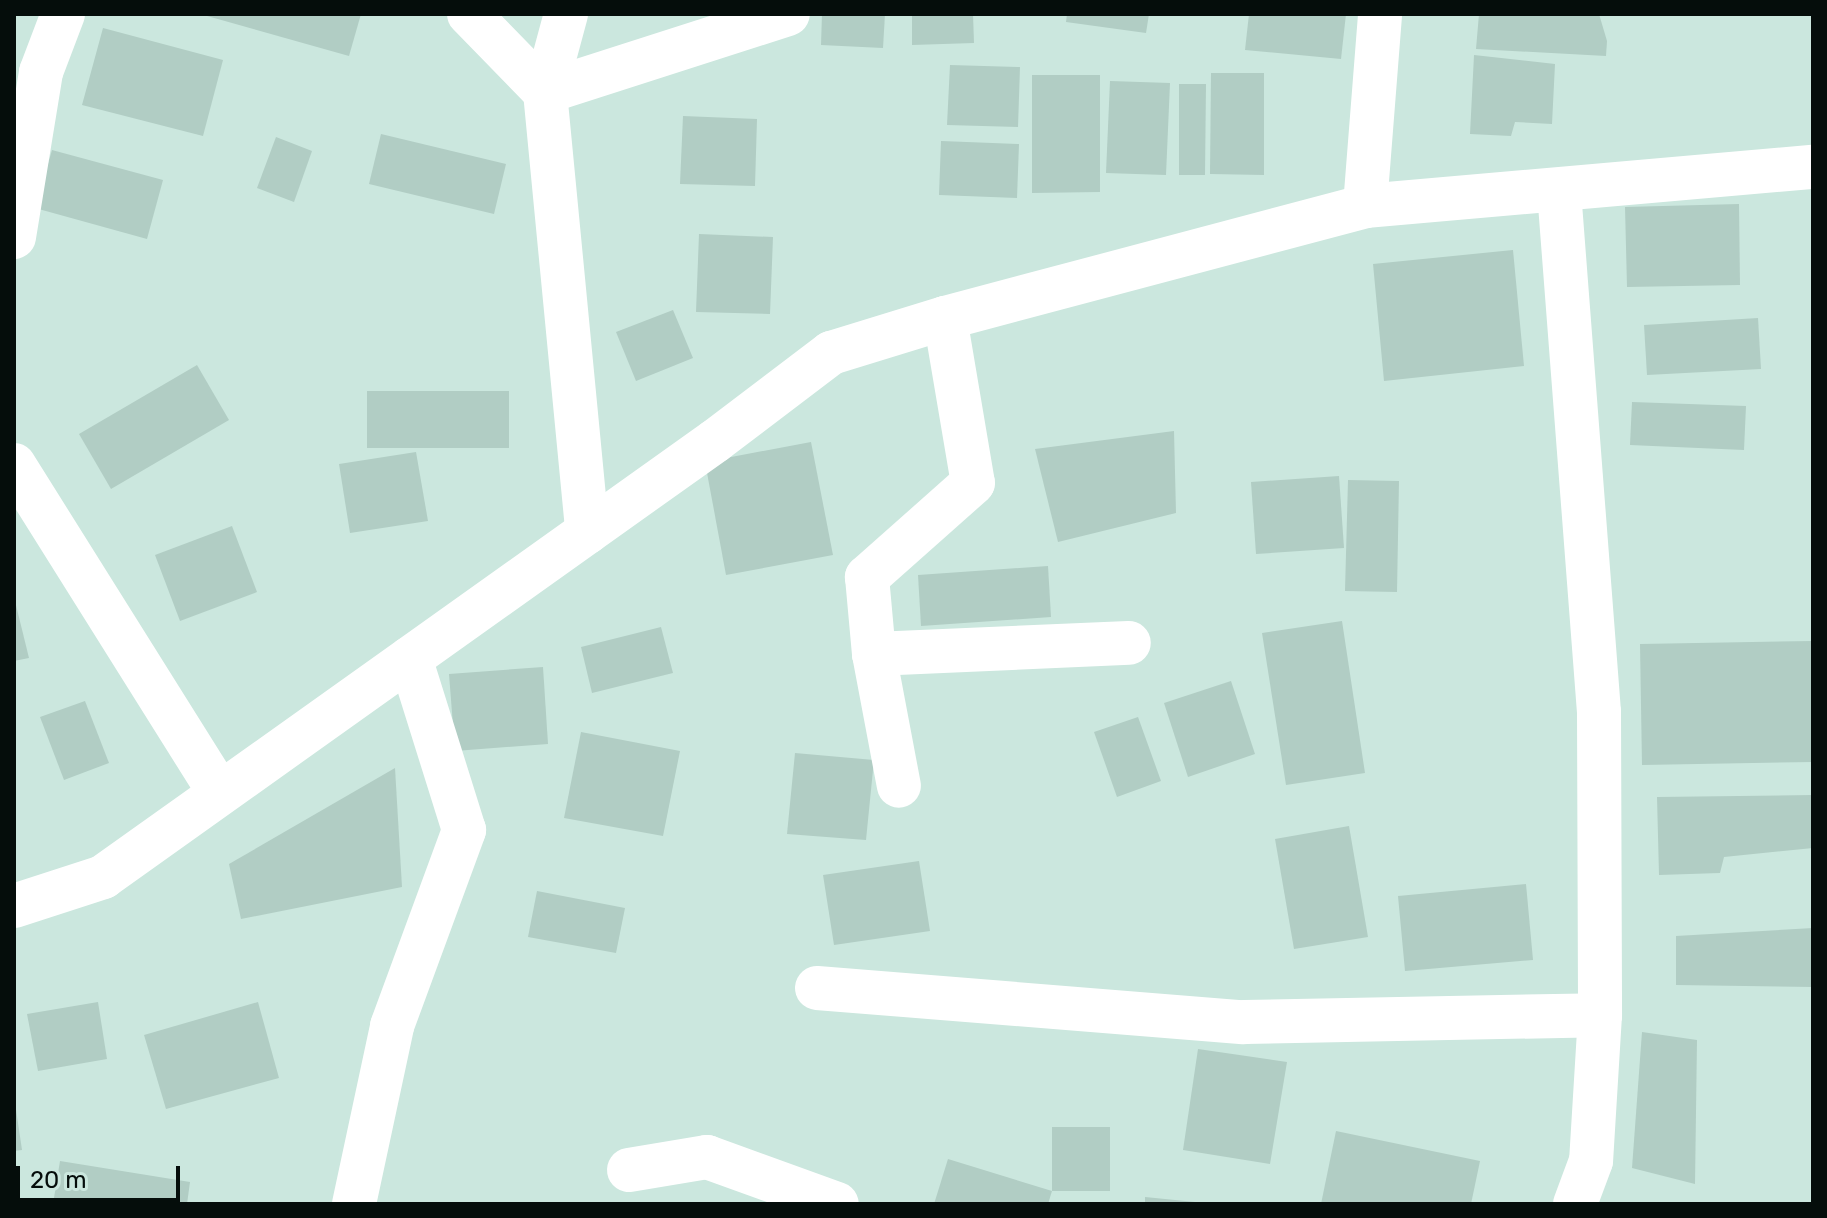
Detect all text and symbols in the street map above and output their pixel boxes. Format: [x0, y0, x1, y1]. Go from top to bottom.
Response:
scale bar [20, 1150, 184, 1200]
text: 20 m [30, 1166, 87, 1194]

